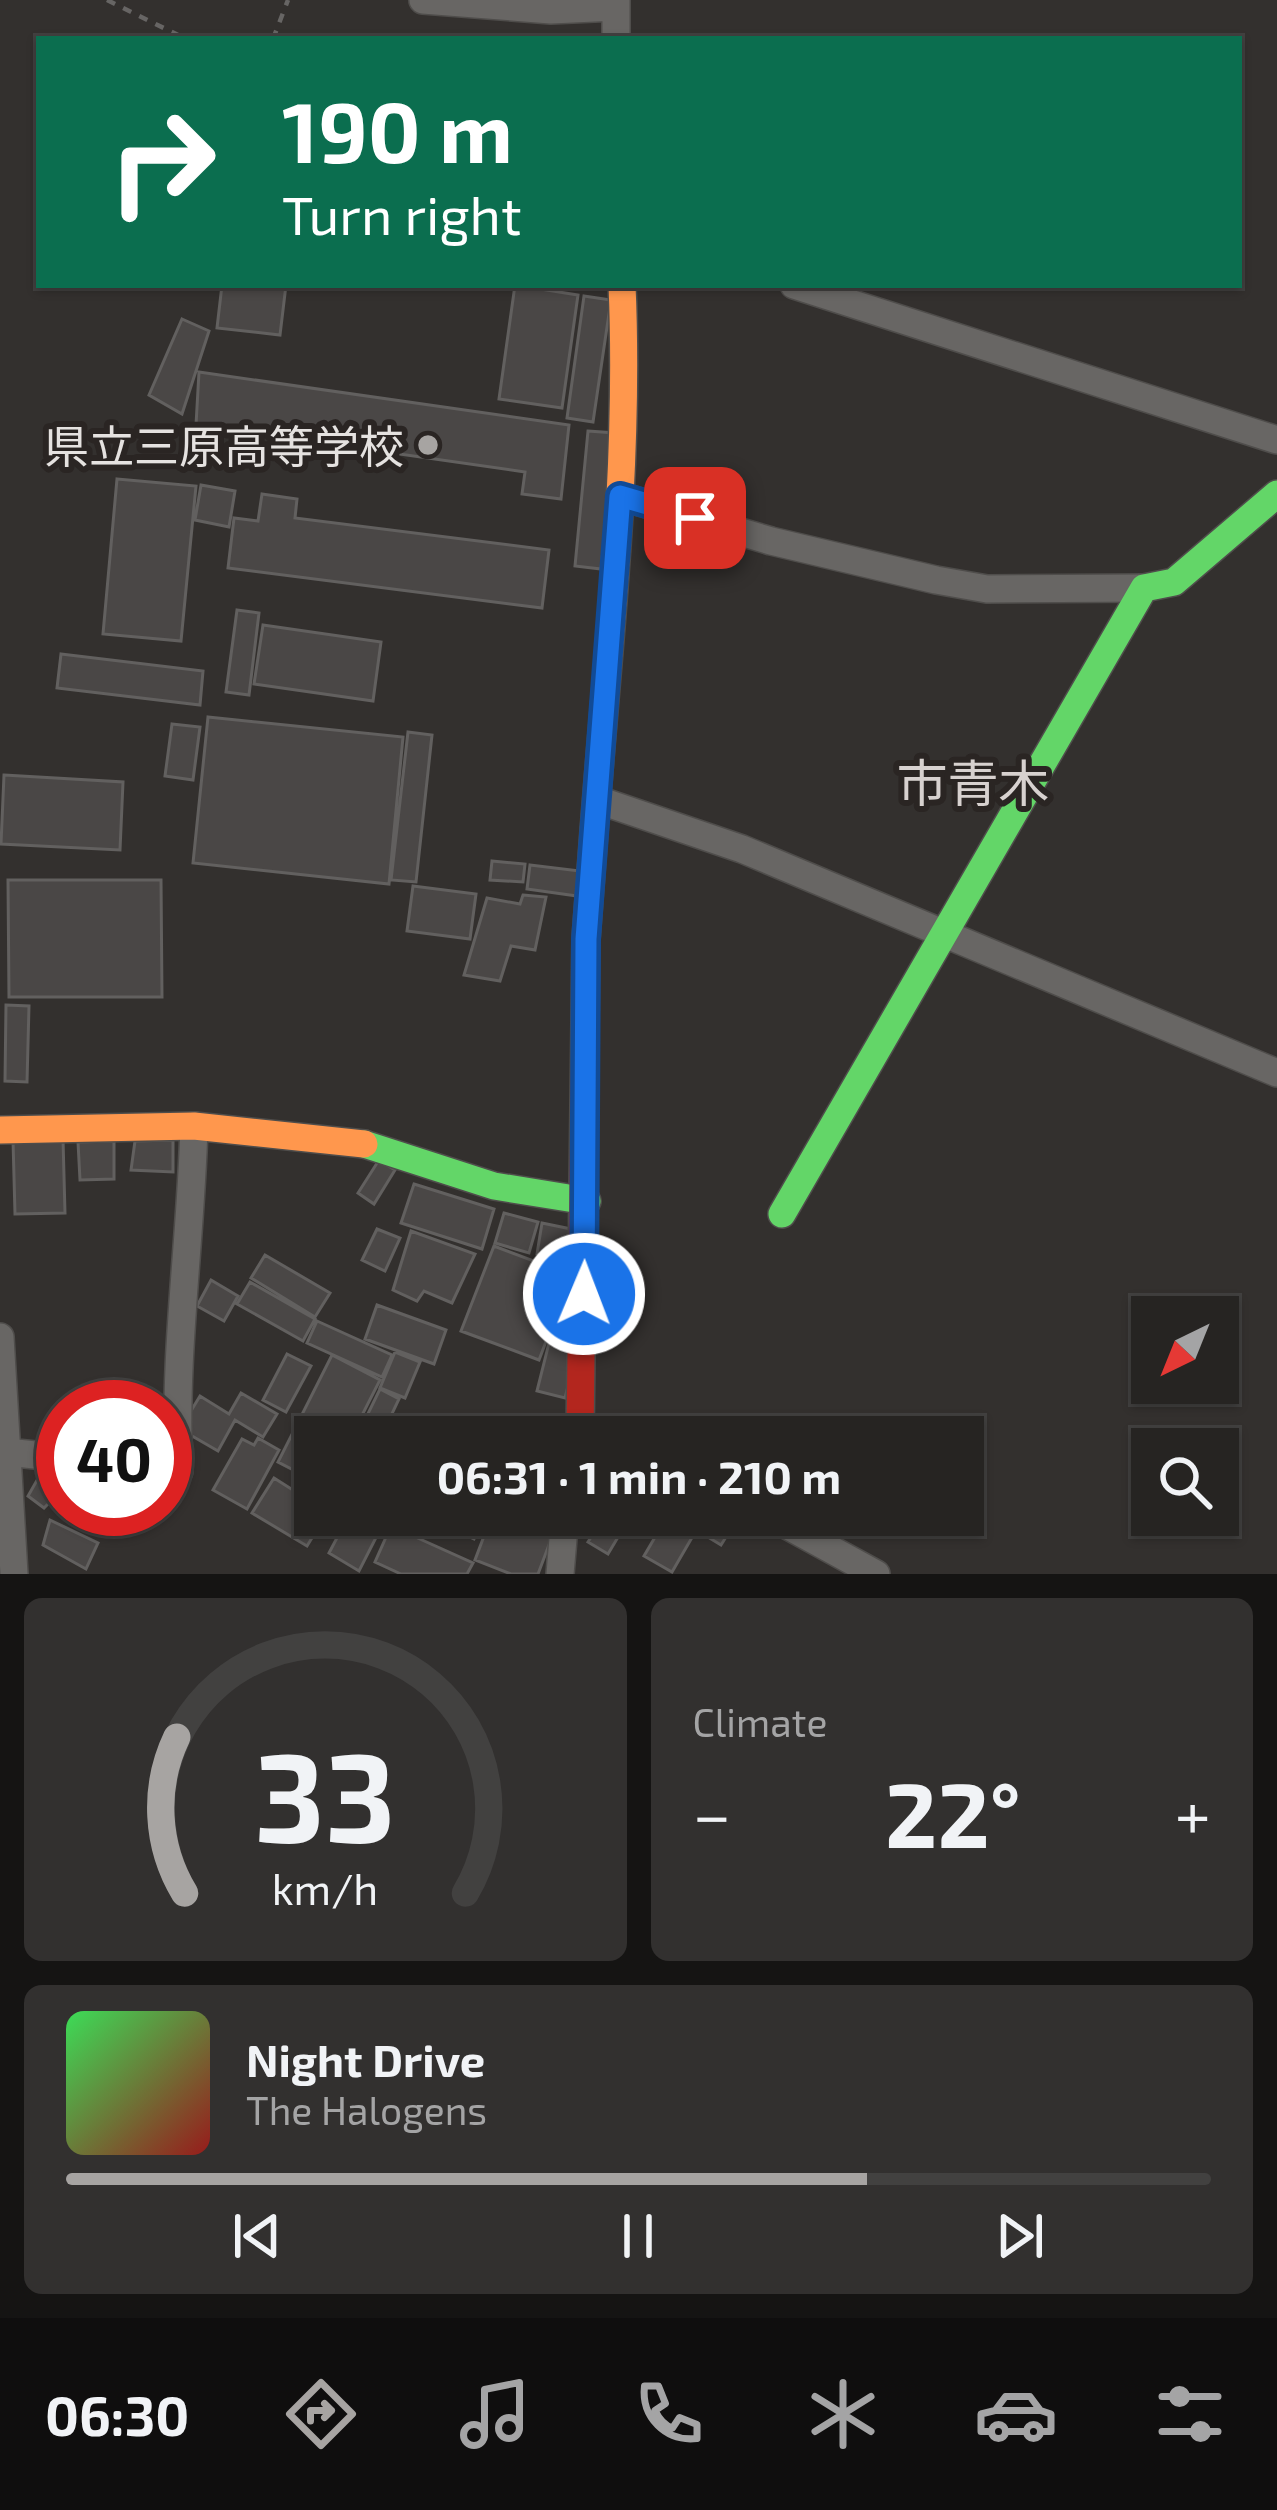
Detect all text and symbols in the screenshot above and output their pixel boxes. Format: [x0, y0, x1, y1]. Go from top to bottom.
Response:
text: 190 m [282, 79, 513, 180]
icon: right [84, 84, 240, 240]
text: Turn right [282, 181, 522, 246]
place label: 県立三原高等学校 [44, 418, 404, 472]
marker: 県立三原高等学校 [415, 432, 441, 458]
pin [644, 467, 746, 569]
icon: arrive [662, 485, 728, 551]
district label: 市青木 [896, 751, 1050, 812]
position arrow [521, 1231, 647, 1357]
north arrow [1131, 1296, 1239, 1404]
map controls [1131, 1296, 1239, 1536]
speed limit sign: 40 [36, 1380, 192, 1536]
button: search [1131, 1428, 1239, 1536]
text: 06:31 · 1 min · 210 m [437, 1449, 841, 1503]
text: Climate [693, 1698, 827, 1745]
text: 33 [254, 1717, 396, 1867]
text: 22° [885, 1758, 1021, 1866]
text: − [693, 1773, 731, 1852]
text: + [1175, 1773, 1211, 1852]
text: km/h [272, 1861, 378, 1913]
text: Night Drive [246, 2032, 485, 2086]
text: The Halogens [246, 2086, 487, 2133]
icon: previous [224, 2203, 290, 2269]
icon: pause [605, 2203, 671, 2269]
icon: next [987, 2203, 1053, 2269]
icon: directions [279, 2372, 363, 2456]
icon: music [453, 2372, 537, 2456]
icon: phone [627, 2372, 711, 2456]
icon: climate [801, 2372, 885, 2456]
icon: car [974, 2372, 1058, 2456]
icon: filters [1148, 2372, 1232, 2456]
text: 06:30 [45, 2382, 189, 2447]

